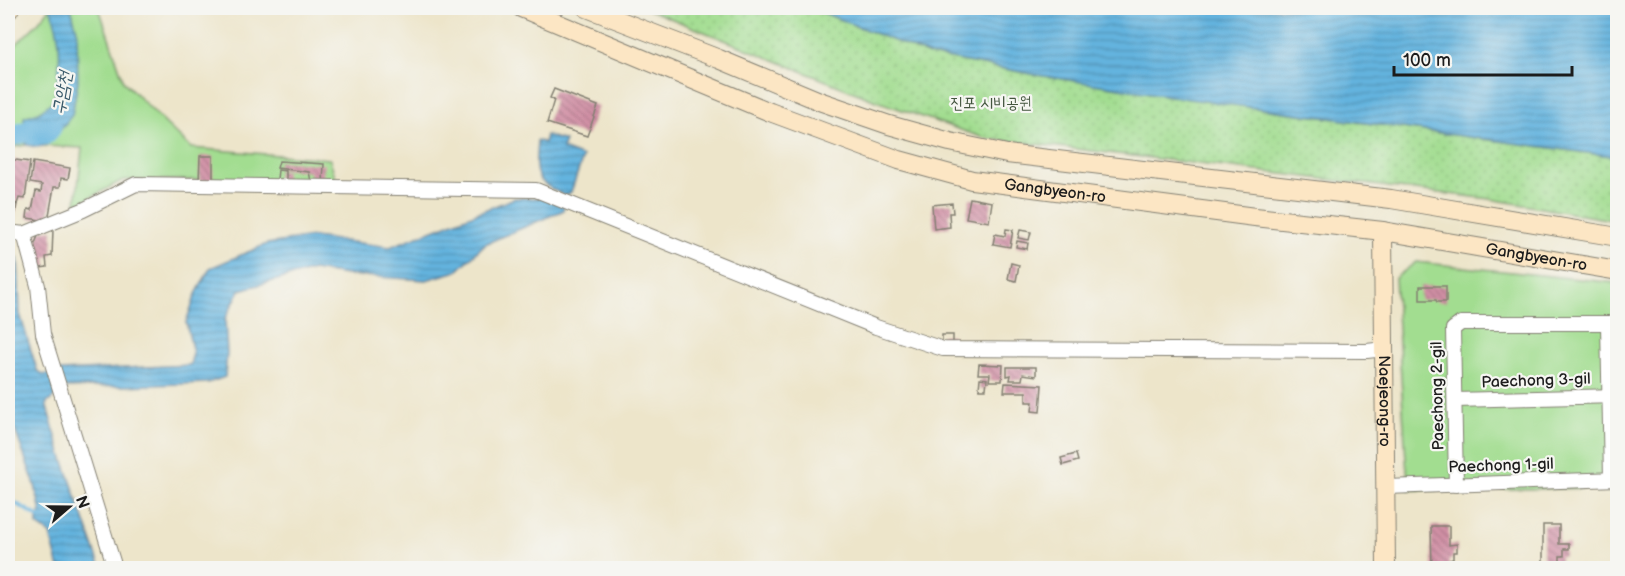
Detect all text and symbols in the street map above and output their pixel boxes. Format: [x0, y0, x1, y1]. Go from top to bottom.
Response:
scale bar [1394, 39, 1572, 77]
text: 100 m [1403, 50, 1451, 71]
water label: 구암천 [48, 68, 76, 116]
park label: 진포 시비공원 [950, 94, 1032, 113]
street label: Gangbyeon-ro [1003, 175, 1107, 207]
street label: Gangbyeon-ro [1484, 239, 1589, 275]
street label: Paechong 2-gil [1428, 341, 1448, 451]
street label: Naejeong-ro [1375, 355, 1394, 447]
street label: Paechong 3-gil [1481, 370, 1591, 392]
street label: Paechong 1-gil [1448, 455, 1554, 477]
north arrow [39, 477, 99, 537]
text: N [71, 493, 93, 511]

